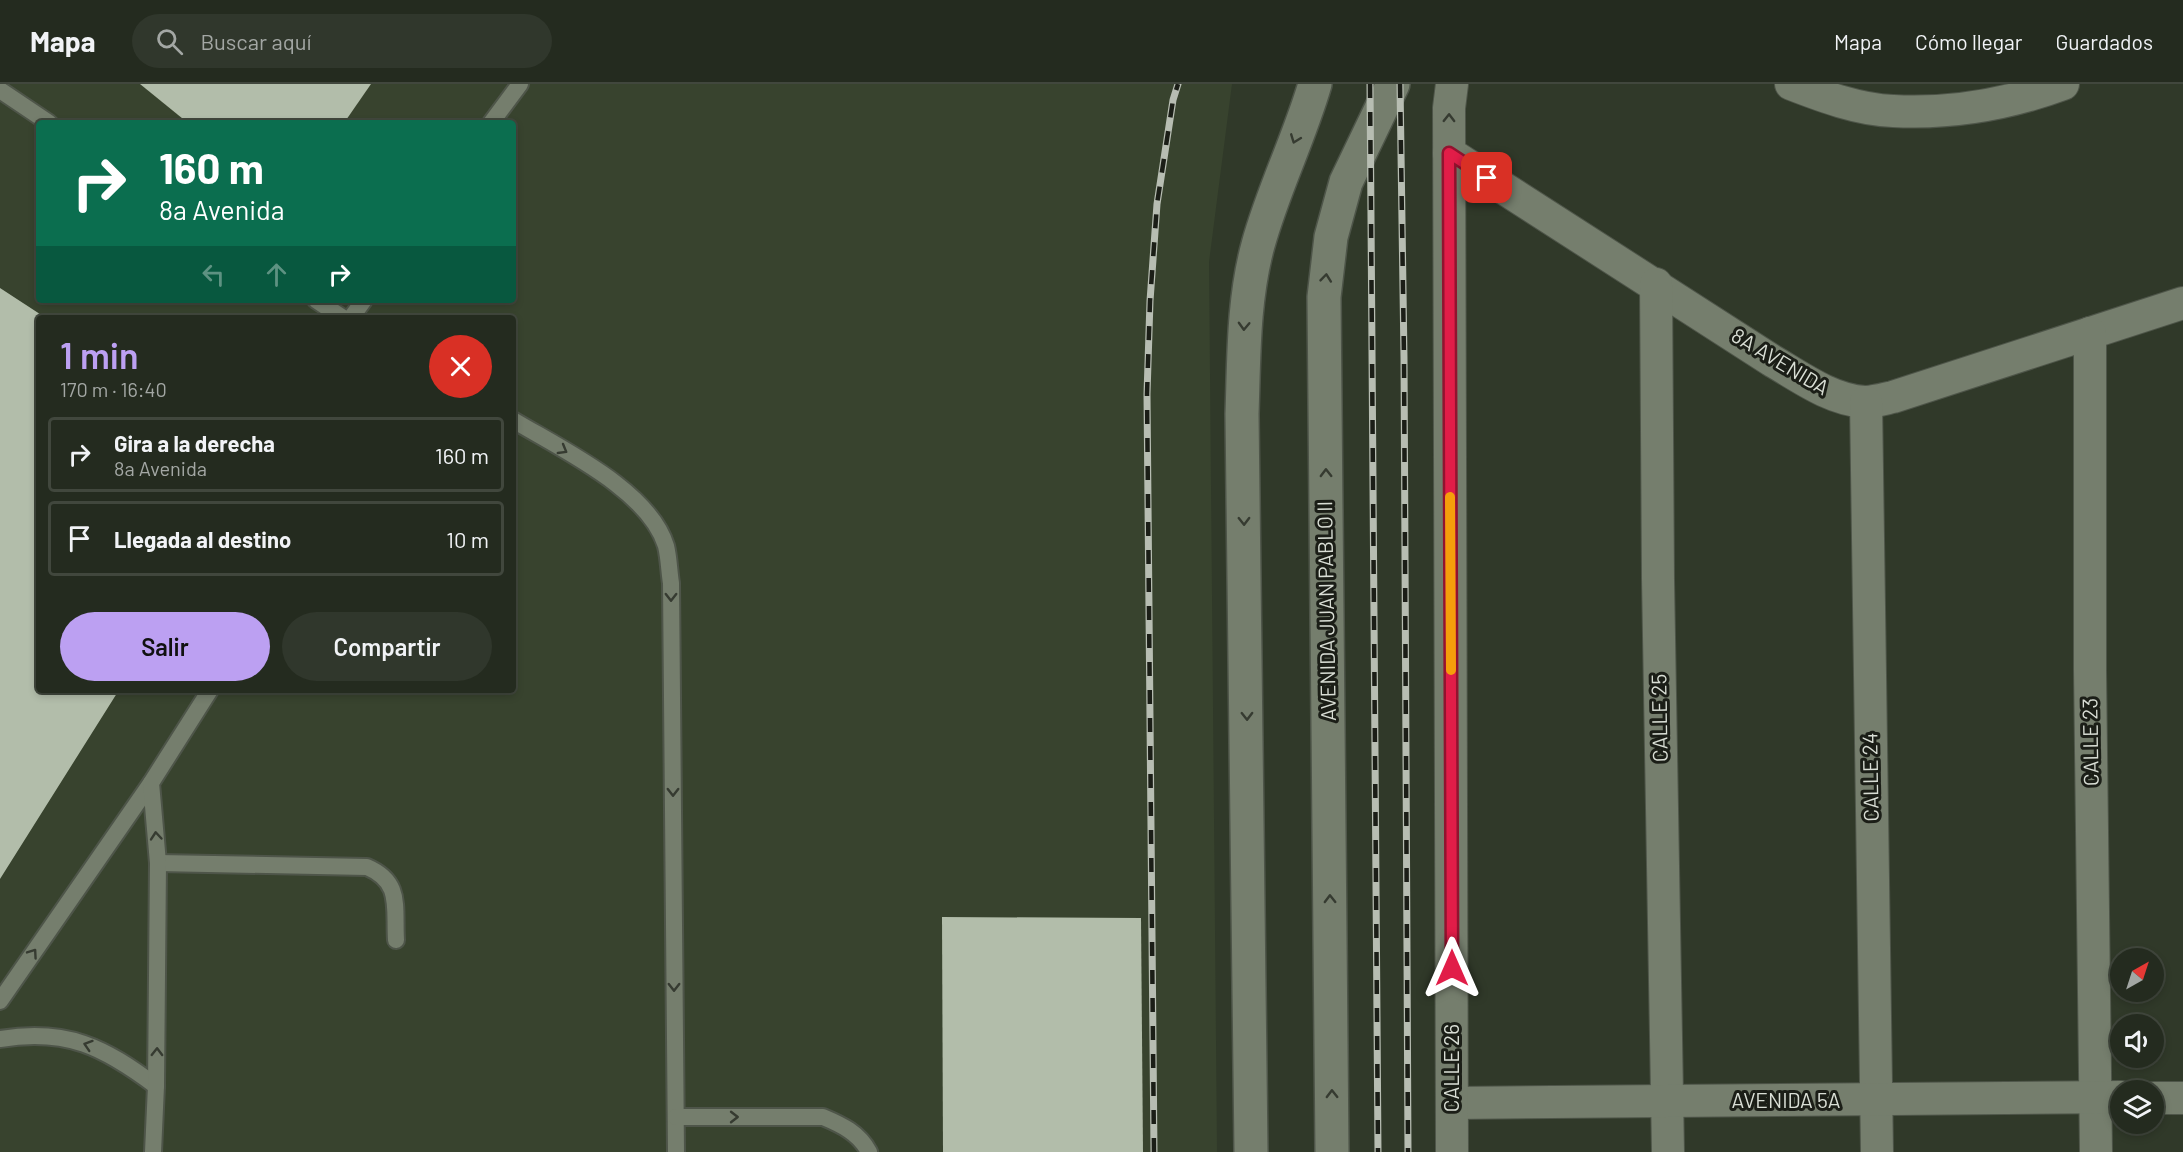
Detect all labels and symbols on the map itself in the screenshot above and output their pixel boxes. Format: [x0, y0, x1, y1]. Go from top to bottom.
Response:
one-way arrow [1443, 114, 1455, 123]
one-way arrow [1290, 133, 1302, 144]
pin [1461, 152, 1512, 203]
one-way arrow [1319, 273, 1332, 282]
one-way arrow [1238, 322, 1251, 331]
street label: 8A AVENIDA [1727, 322, 1834, 400]
one-way arrow [557, 443, 568, 454]
one-way arrow [1320, 468, 1332, 477]
street label: AVENIDA JUAN PABLO II [1311, 501, 1340, 721]
one-way arrow [1238, 517, 1250, 526]
one-way arrow [665, 593, 677, 602]
street label: CALLE 25 [1645, 674, 1672, 762]
street label: CALLE 23 [2076, 698, 2103, 786]
one-way arrow [1241, 712, 1253, 721]
street label: CALLE 24 [1856, 732, 1883, 822]
one-way arrow [667, 788, 679, 797]
one-way arrow [150, 831, 163, 840]
one-way arrow [1324, 894, 1336, 903]
position arrow [1420, 936, 1484, 1000]
north arrow [2110, 948, 2164, 1002]
one-way arrow [26, 949, 37, 960]
one-way arrow [668, 983, 681, 992]
street label: CALLE 26 [1438, 1024, 1463, 1112]
one-way arrow [83, 1040, 94, 1053]
one-way arrow [150, 1047, 163, 1056]
street label: AVENIDA 5A [1731, 1087, 1841, 1112]
one-way arrow [1325, 1089, 1338, 1098]
one-way arrow [730, 1111, 739, 1123]

